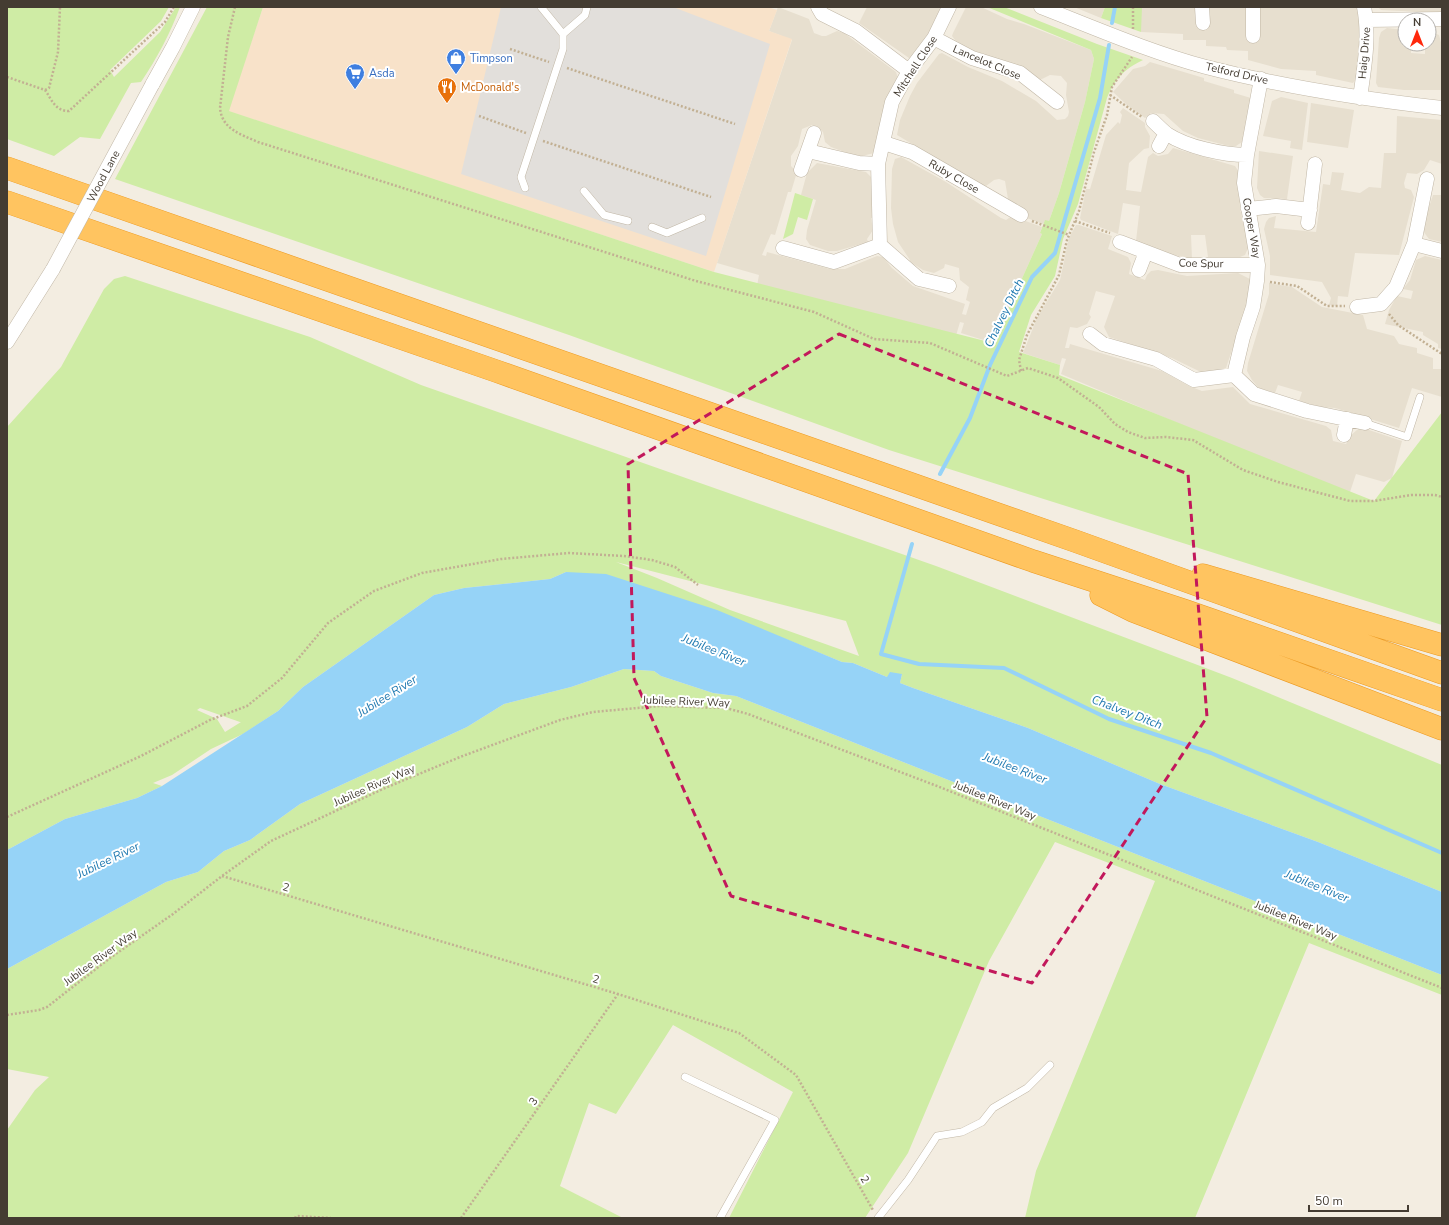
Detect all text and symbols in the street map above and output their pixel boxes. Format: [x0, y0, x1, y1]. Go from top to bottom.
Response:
north arrow [1397, 12, 1437, 52]
text: N [1413, 15, 1421, 30]
street label: Haig Drive [1355, 26, 1374, 80]
street label: Mitchell Close [890, 33, 941, 100]
street label: Lancelot Close [950, 41, 1023, 84]
shop icon: Timpson [445, 47, 467, 75]
place label: Timpson [470, 51, 513, 66]
street label: Telford Drive [1204, 59, 1270, 88]
supermarket icon: Asda [344, 62, 366, 90]
place label: Asda [369, 66, 395, 81]
restaurant icon: McDonald's [436, 76, 458, 104]
place label: McDonald's [461, 80, 519, 95]
street label: Wood Lane [83, 147, 123, 205]
street label: Ruby Close [926, 156, 982, 197]
street label: Cooper Way [1239, 197, 1264, 260]
street label: Coe Spur [1178, 256, 1224, 271]
water label: Chalvey Ditch [980, 276, 1028, 350]
water label: Jubilee River [679, 630, 749, 670]
water label: Jubilee River [353, 671, 420, 721]
water label: Chalvey Ditch [1089, 691, 1165, 733]
street label: Jubilee River Way [641, 692, 730, 711]
water label: Jubilee River [980, 748, 1050, 788]
street label: Jubilee River Way [330, 761, 418, 811]
street label: Jubilee River Way [951, 777, 1038, 824]
water label: Jubilee River [73, 838, 142, 882]
water label: Jubilee River [1282, 866, 1352, 906]
street label: 2 [281, 879, 291, 896]
street label: Jubilee River Way [1252, 897, 1339, 944]
street label: Jubilee River Way [60, 925, 140, 990]
street label: 2 [591, 971, 601, 988]
street label: 3 [525, 1094, 541, 1108]
street label: 2 [856, 1173, 873, 1186]
scale bar [1309, 1187, 1408, 1213]
text: 50 m [1315, 1193, 1343, 1209]

